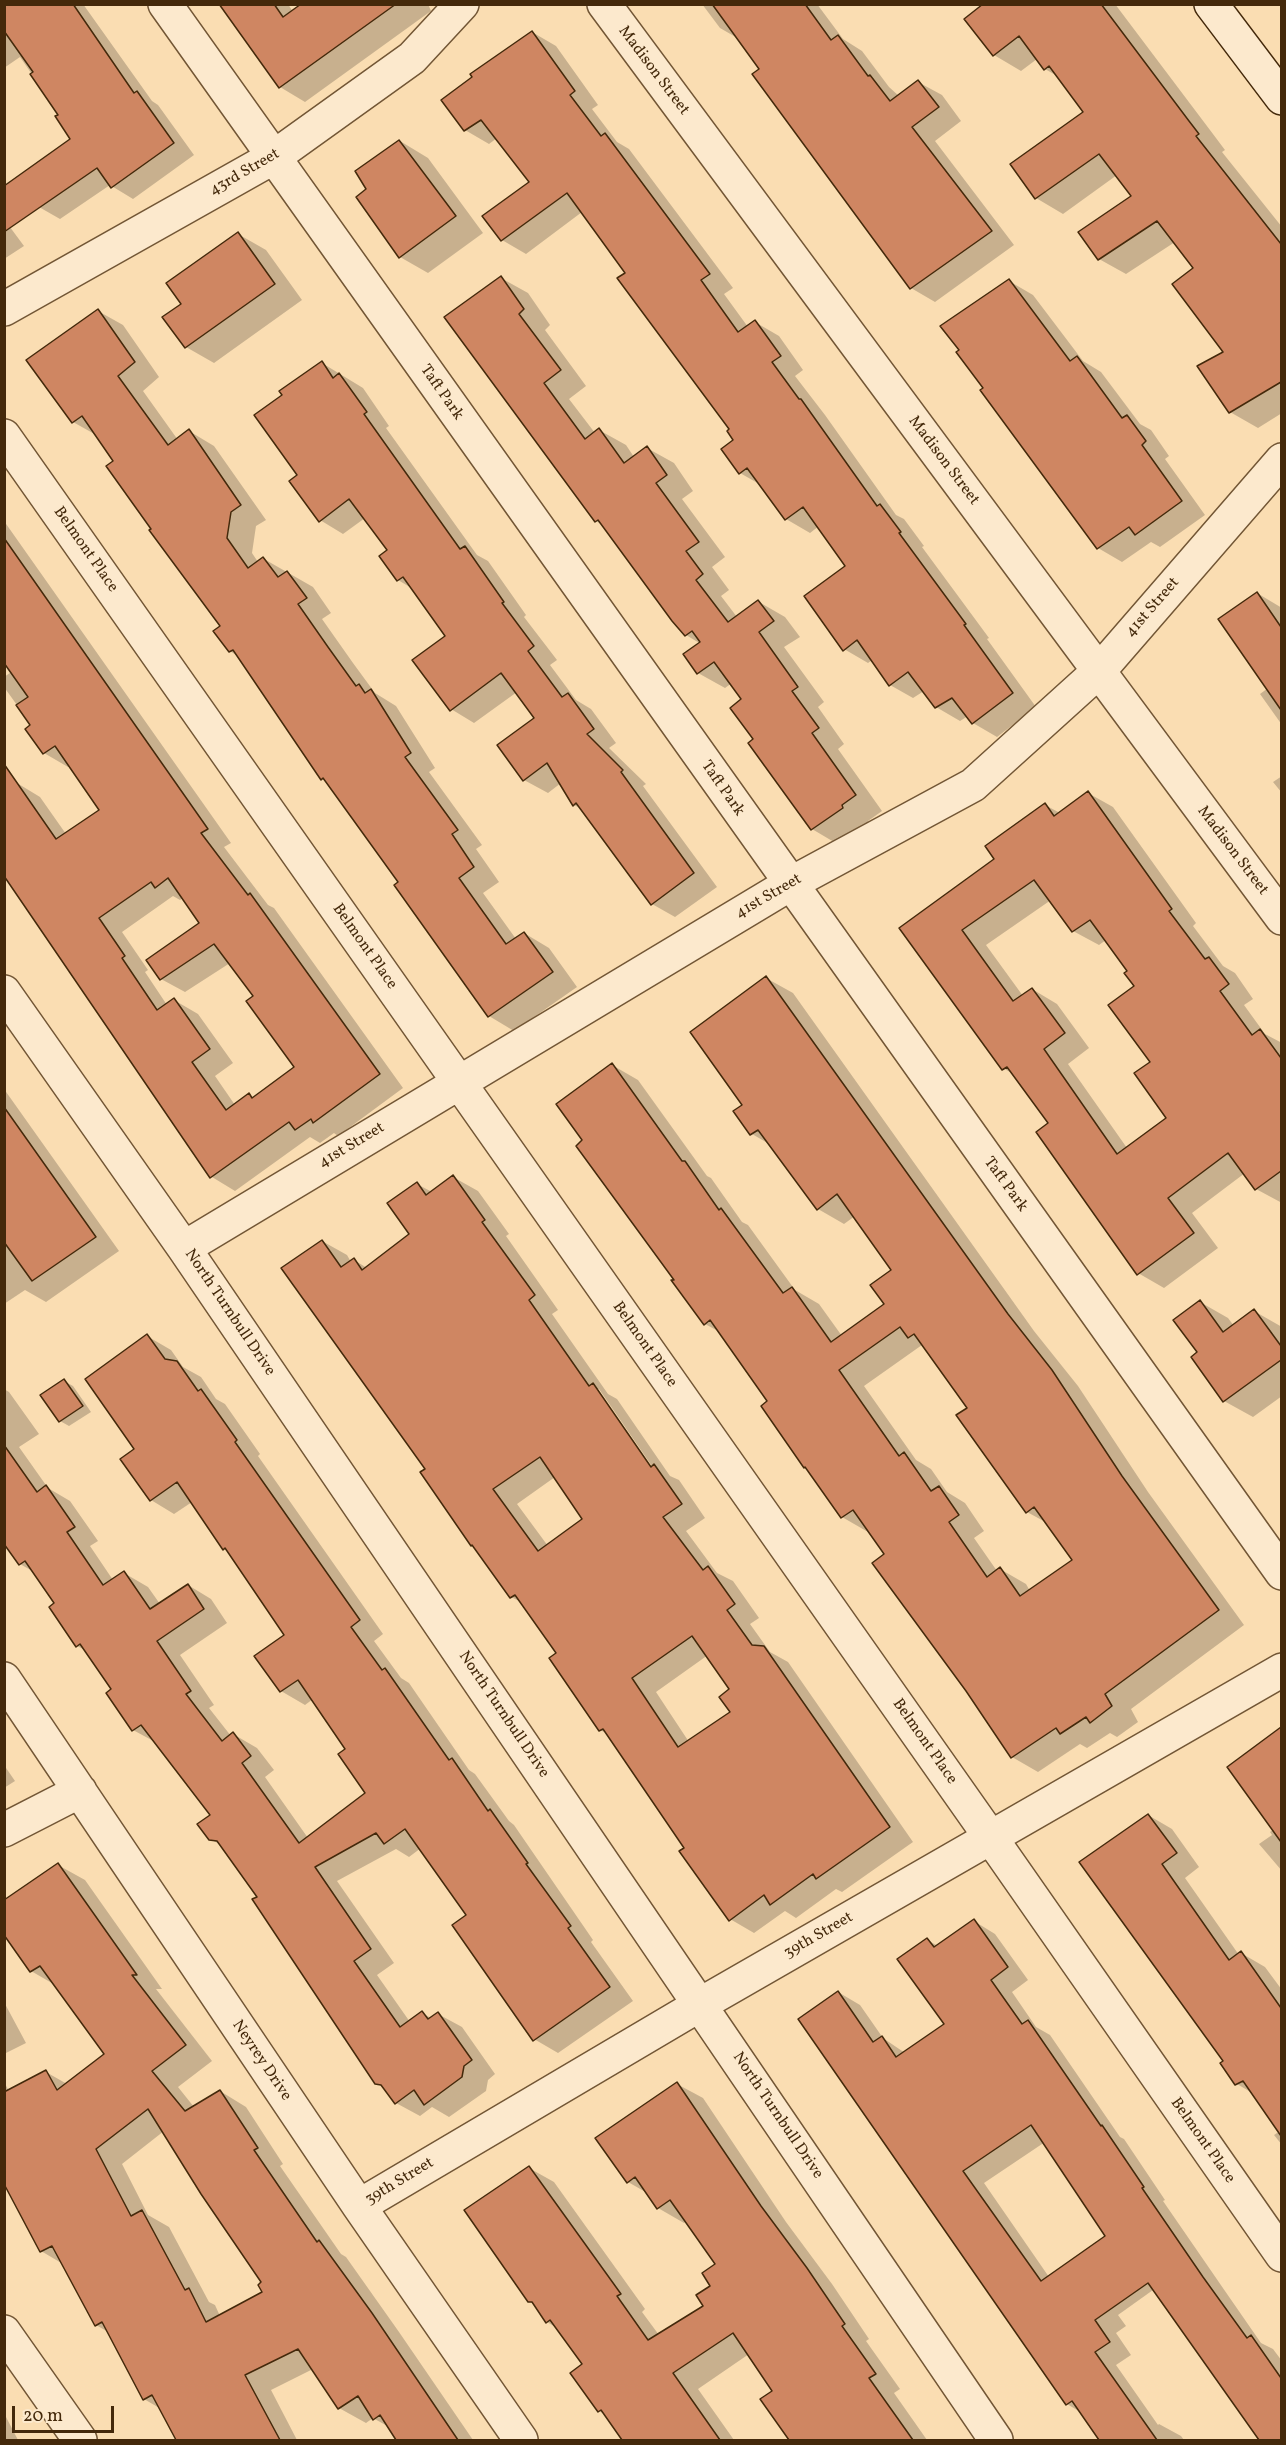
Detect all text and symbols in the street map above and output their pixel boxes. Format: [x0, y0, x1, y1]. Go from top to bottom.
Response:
street label: Madison Street [613, 23, 693, 119]
street label: 43rd Street [206, 145, 284, 201]
street label: Taft Park [415, 362, 467, 424]
street label: Madison Street [903, 413, 983, 509]
street label: Belmont Place [48, 503, 122, 597]
street label: 41st Street [1122, 574, 1184, 642]
street label: Taft Park [696, 758, 748, 820]
street label: Madison Street [1192, 803, 1272, 899]
street label: 41st Street [732, 870, 806, 924]
street label: Belmont Place [327, 900, 401, 994]
street label: 41st Street [316, 1119, 388, 1173]
street label: Taft Park [979, 1154, 1031, 1216]
street label: North Turnbull Drive [179, 1246, 279, 1380]
street label: Belmont Place [607, 1298, 681, 1392]
street label: North Turnbull Drive [453, 1648, 553, 1782]
street label: Belmont Place [887, 1695, 961, 1789]
street label: 39th Street [781, 1909, 857, 1963]
street label: Neyrey Drive [227, 2017, 295, 2105]
street label: North Turnbull Drive [727, 2049, 827, 2183]
street label: Belmont Place [1165, 2094, 1239, 2188]
street label: 39th Street [362, 2154, 438, 2210]
scale bar [15, 2394, 117, 2432]
text: 20 m [23, 2404, 63, 2429]

